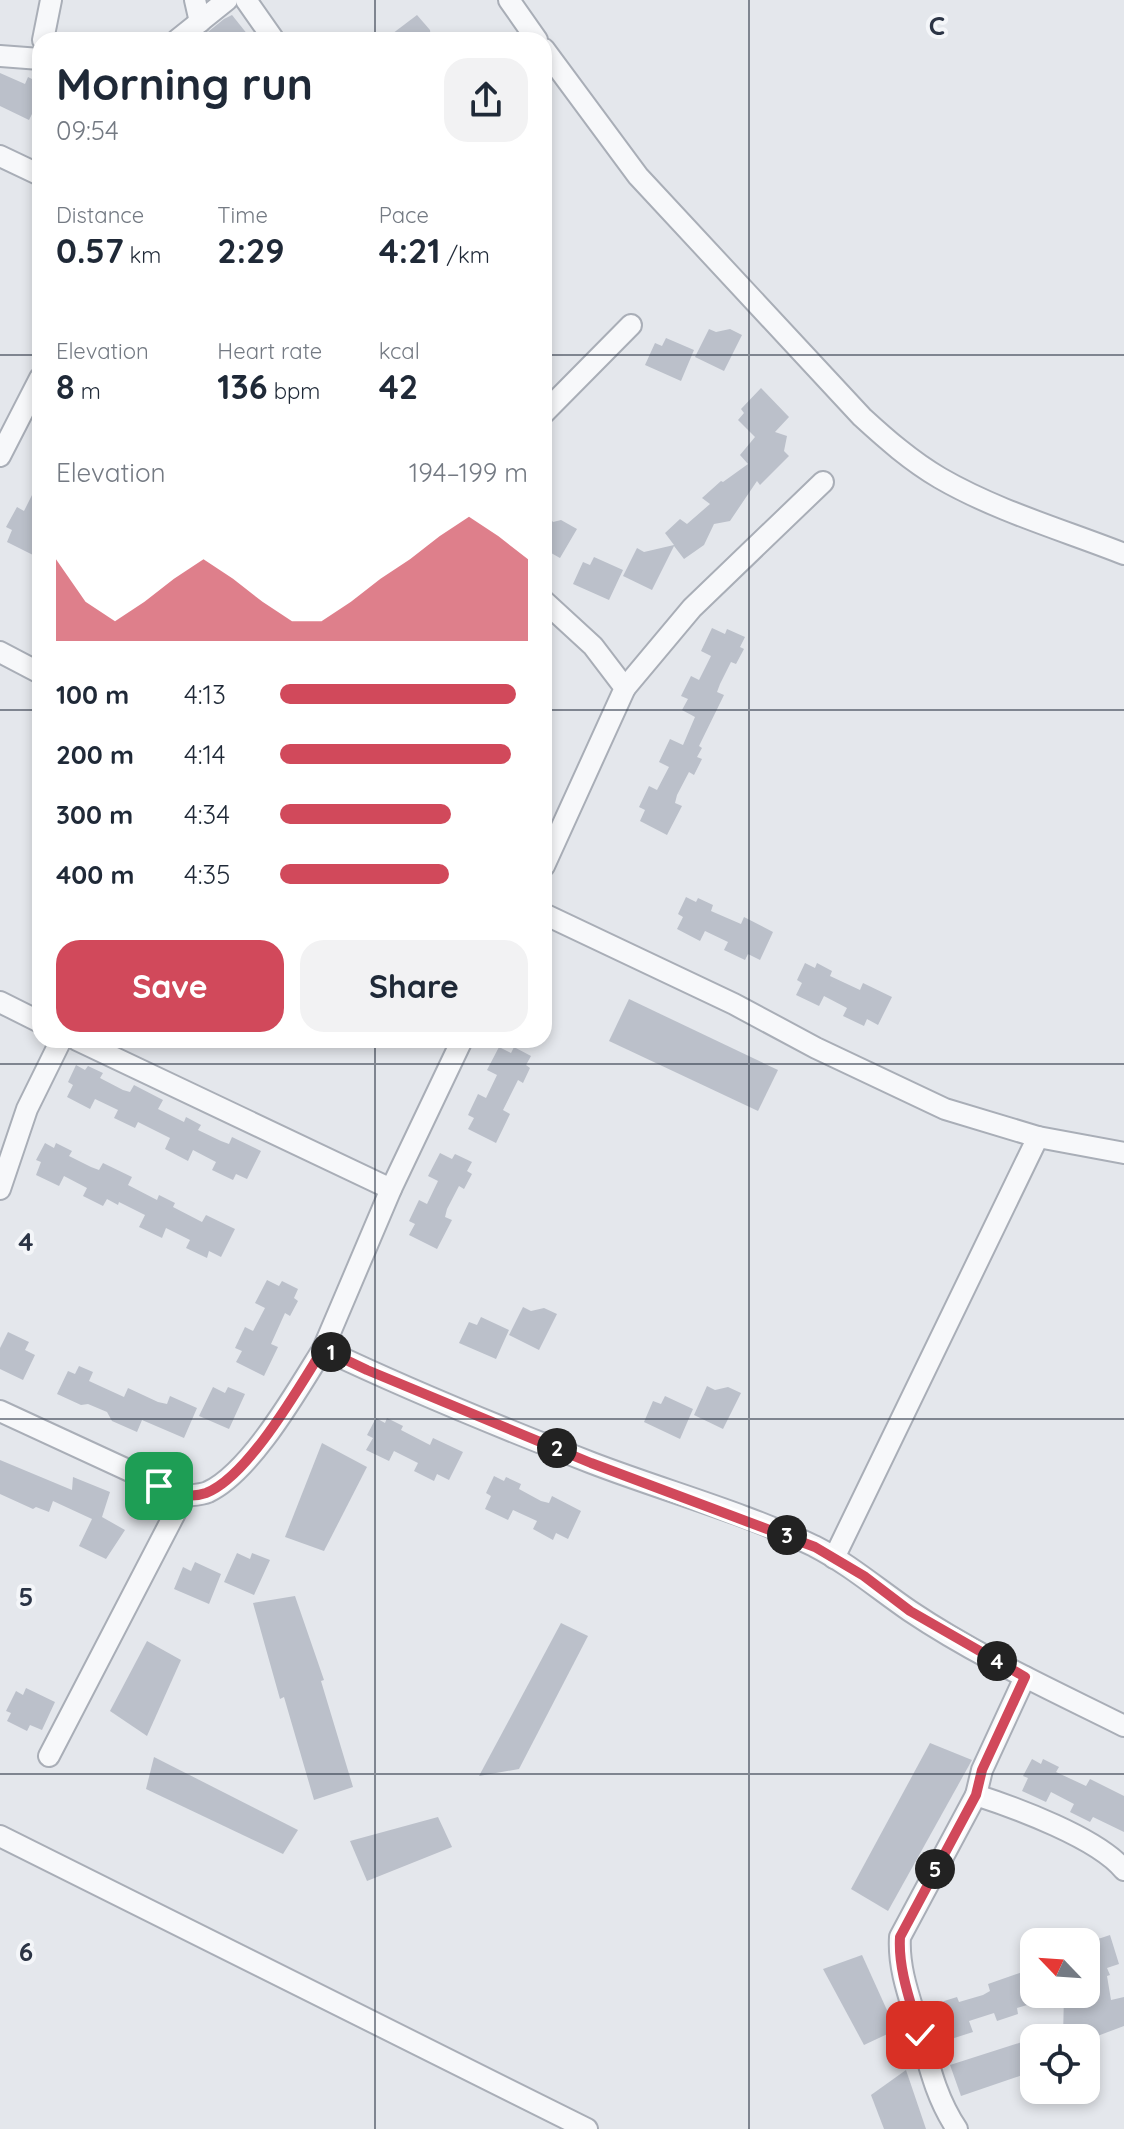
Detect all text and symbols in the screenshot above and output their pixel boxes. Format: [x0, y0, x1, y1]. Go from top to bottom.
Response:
text: C [929, 9, 945, 42]
text: Morning run [56, 56, 313, 111]
button: share [444, 58, 528, 142]
text: 09:54 [56, 114, 119, 147]
text: Distance [56, 201, 144, 229]
text: Time [217, 201, 268, 229]
text: Pace [379, 201, 429, 229]
text: 0.57 [56, 229, 124, 272]
text: 2:29 [217, 229, 285, 272]
text: 4:21 [379, 229, 441, 272]
text: km [124, 241, 161, 269]
text: /km [441, 241, 490, 269]
text: Elevation [56, 337, 149, 365]
text: Heart rate [217, 337, 322, 365]
text: kcal [379, 337, 420, 365]
text: 8 [56, 365, 75, 408]
text: 136 [217, 365, 268, 408]
text: 42 [379, 365, 418, 408]
text: m [75, 377, 101, 405]
text: bpm [268, 377, 320, 405]
text: Elevation [56, 456, 166, 489]
text: 194–199 m [409, 456, 528, 489]
text: 100 m [56, 678, 129, 711]
text: 4:13 [184, 678, 226, 711]
text: 200 m [56, 738, 134, 771]
text: 4:14 [184, 738, 226, 771]
text: 300 m [56, 798, 133, 831]
text: 4:34 [184, 798, 230, 831]
text: 400 m [56, 858, 134, 891]
text: 4:35 [184, 858, 230, 891]
button: Save [56, 940, 284, 1032]
button: Share [300, 940, 528, 1032]
text: 4 [18, 1225, 34, 1258]
pin: 1 [311, 1332, 351, 1372]
text: 1 [327, 1338, 335, 1366]
pin: 2 [537, 1428, 577, 1468]
text: 2 [551, 1434, 563, 1462]
pin [125, 1452, 193, 1520]
icon: arrive [137, 1464, 181, 1508]
pin: 3 [767, 1515, 807, 1555]
text: 3 [781, 1521, 793, 1549]
text: 5 [19, 1580, 33, 1613]
pin: 4 [977, 1641, 1017, 1681]
text: 4 [991, 1647, 1003, 1675]
pin: 5 [915, 1849, 955, 1889]
text: 5 [929, 1855, 941, 1883]
north arrow [1020, 1928, 1100, 2008]
map controls [1020, 1928, 1100, 2104]
text: 6 [19, 1935, 33, 1968]
pin [886, 2001, 954, 2069]
icon: check [898, 2013, 942, 2057]
button: locate [1020, 2024, 1100, 2104]

